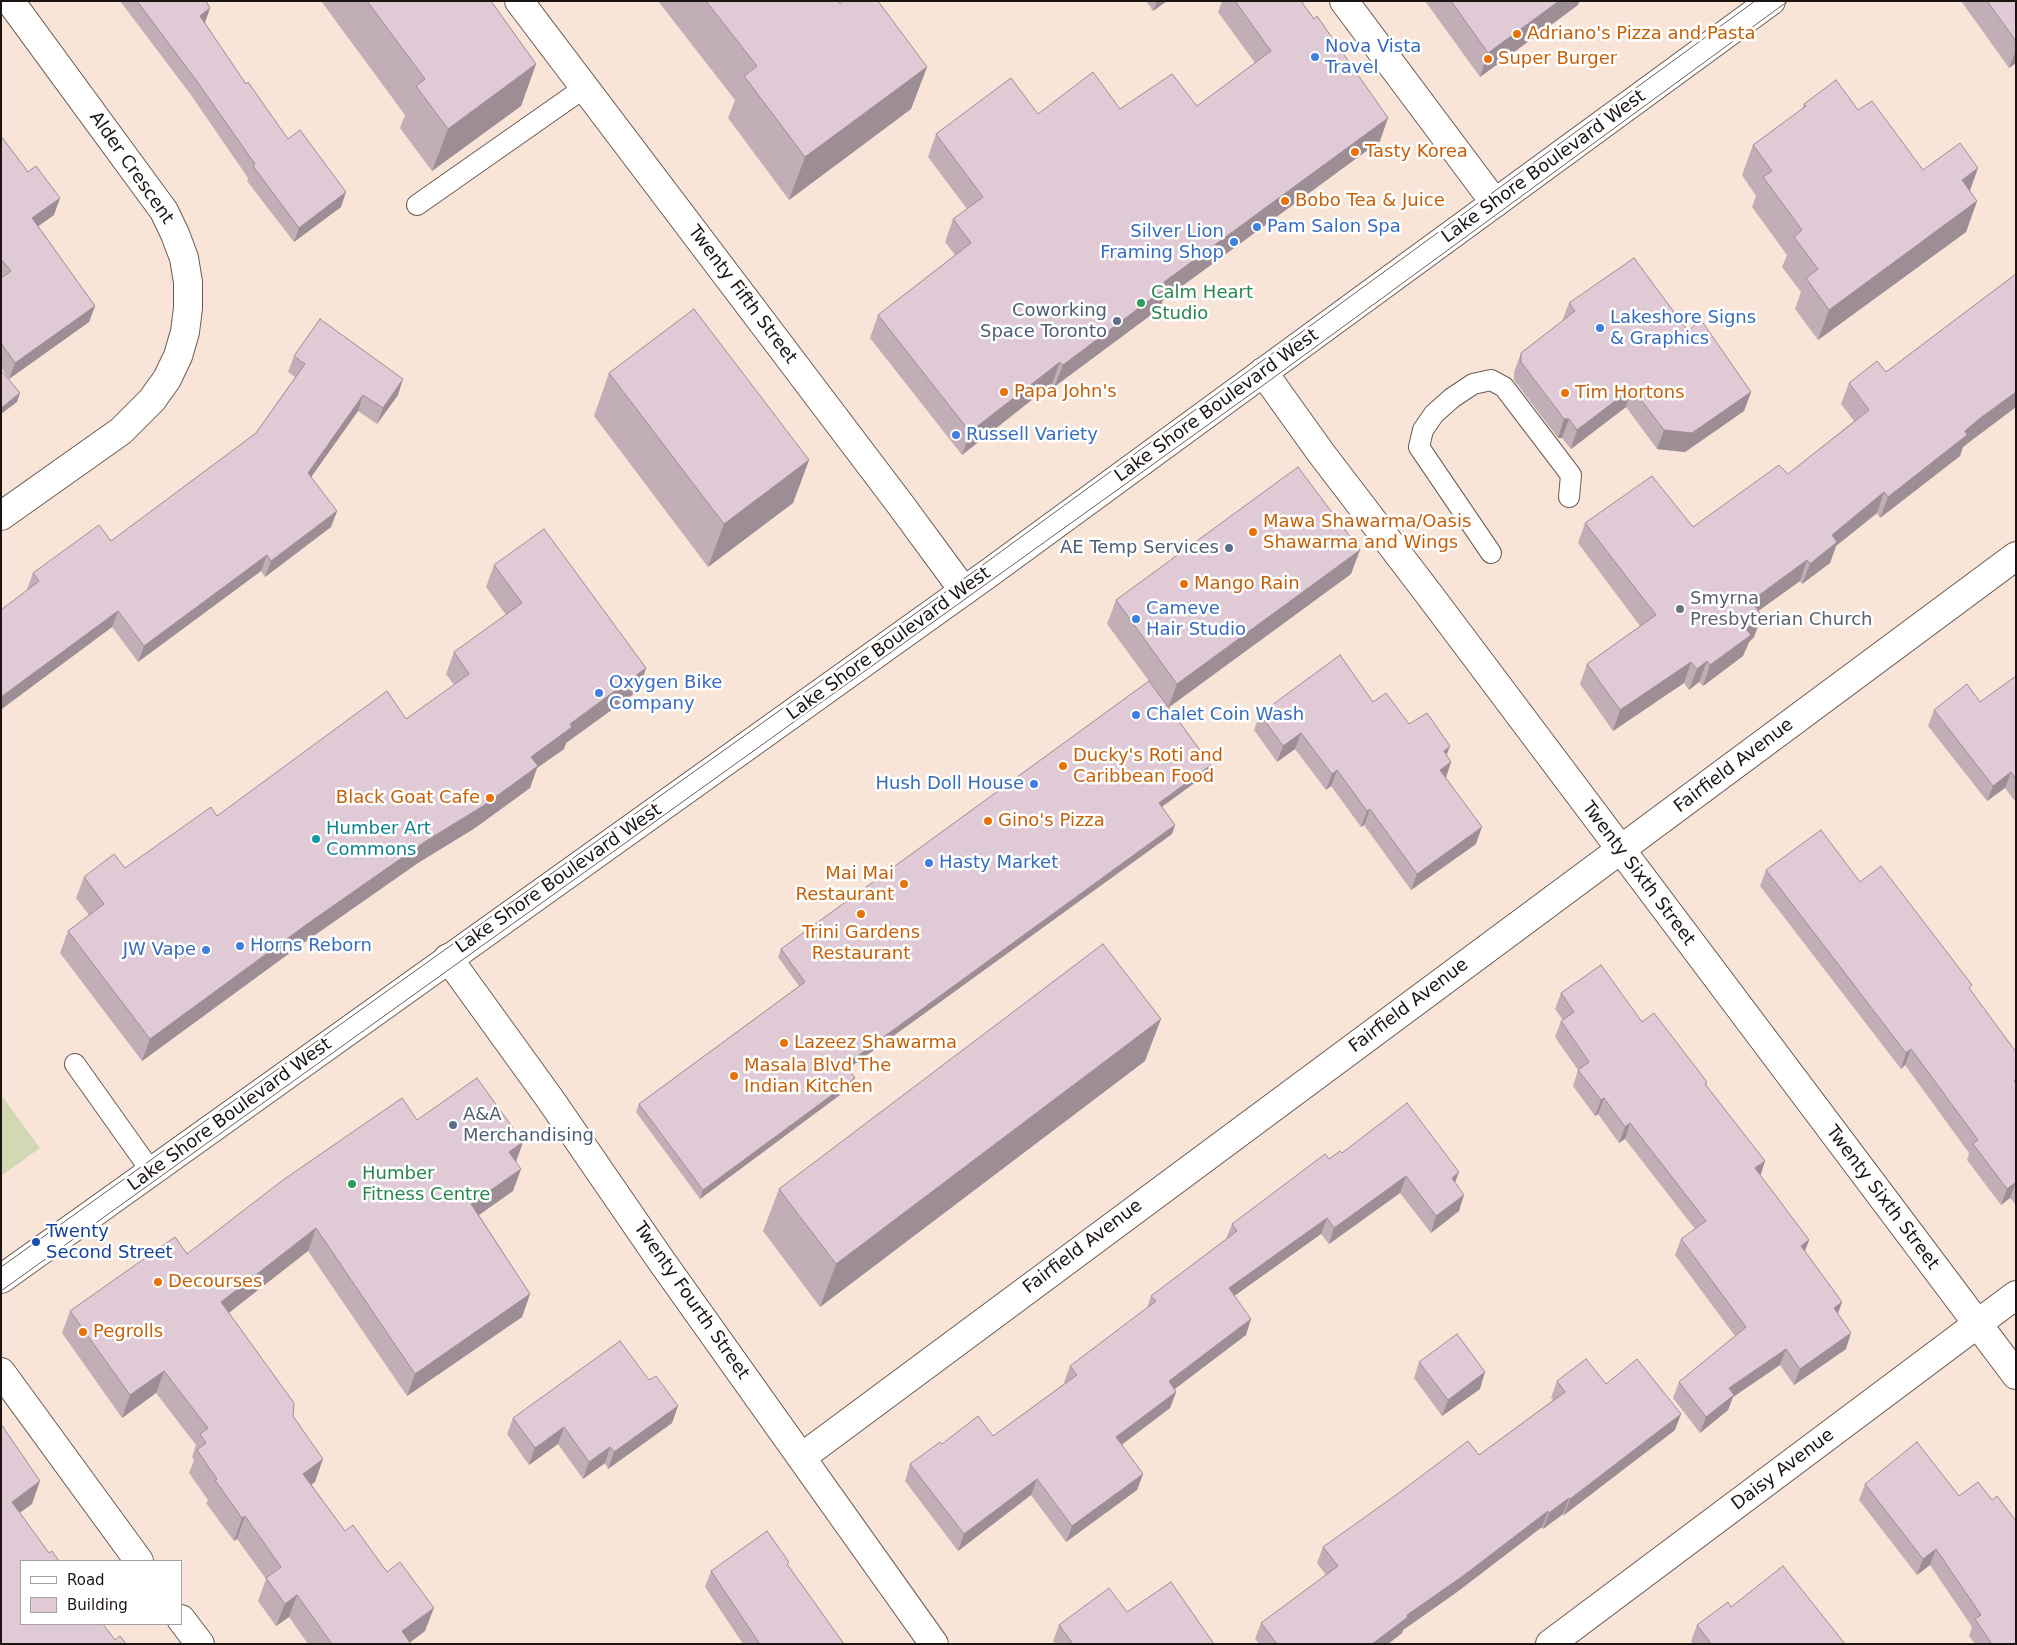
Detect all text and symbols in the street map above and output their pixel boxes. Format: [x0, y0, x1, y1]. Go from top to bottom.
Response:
place label: Adriano's Pizza and Pasta [1527, 23, 1756, 45]
marker: Adriano's Pizza and Pasta [1511, 28, 1523, 40]
place label: Nova Vista Travel [1325, 36, 1421, 78]
place label: Super Burger [1498, 48, 1617, 70]
marker: Nova Vista Travel [1309, 51, 1321, 63]
marker: Super Burger [1482, 53, 1494, 65]
street label: Lake Shore Boulevard West [1438, 86, 1650, 248]
street label: Alder Crescent [84, 108, 178, 228]
place label: Tasty Korea [1365, 141, 1468, 163]
marker: Tasty Korea [1349, 146, 1361, 158]
place label: Bobo Tea & Juice [1295, 190, 1445, 212]
marker: Bobo Tea & Juice [1279, 195, 1291, 207]
place label: Pam Salon Spa [1267, 216, 1401, 238]
place label: Silver Lion Framing Shop [1100, 221, 1224, 264]
marker: Pam Salon Spa [1251, 221, 1263, 233]
street label: Twenty Fifth Street [683, 222, 801, 368]
marker: Silver Lion Framing Shop [1228, 236, 1240, 248]
place label: Calm Heart Studio [1151, 282, 1253, 324]
marker: Calm Heart Studio [1135, 297, 1147, 309]
place label: Coworking Space Toronto [980, 300, 1107, 342]
place label: Lakeshore Signs & Graphics [1610, 307, 1756, 350]
marker: Coworking Space Toronto [1111, 315, 1123, 327]
marker: Lakeshore Signs & Graphics [1594, 322, 1606, 334]
street label: Lake Shore Boulevard West [1111, 325, 1323, 487]
place label: Papa John's [1014, 381, 1117, 403]
place label: Tim Hortons [1575, 382, 1685, 404]
marker: Papa John's [998, 386, 1010, 398]
marker: Tim Hortons [1559, 387, 1571, 399]
place label: Russell Variety [966, 424, 1098, 446]
marker: Russell Variety [950, 429, 962, 441]
place label: Mawa Shawarma/Oasis Shawarma and Wings [1263, 511, 1471, 554]
marker: Mawa Shawarma/Oasis Shawarma and Wings [1247, 526, 1259, 538]
place label: AE Temp Services [1060, 537, 1219, 559]
marker: AE Temp Services [1223, 542, 1235, 554]
street label: Lake Shore Boulevard West [783, 563, 995, 725]
place label: Mango Rain [1194, 573, 1300, 595]
marker: Mango Rain [1178, 578, 1190, 590]
place label: Smyrna Presbyterian Church [1690, 588, 1872, 630]
place label: Cameve Hair Studio [1146, 598, 1246, 640]
marker: Smyrna Presbyterian Church [1674, 603, 1686, 615]
marker: Cameve Hair Studio [1130, 613, 1142, 625]
place label: Oxygen Bike Company [609, 672, 722, 714]
marker: Oxygen Bike Company [593, 687, 605, 699]
place label: Chalet Coin Wash [1146, 704, 1304, 726]
marker: Chalet Coin Wash [1130, 709, 1142, 721]
street label: Fairfield Avenue [1670, 714, 1798, 818]
place label: Ducky's Roti and Caribbean Food [1073, 745, 1223, 788]
marker: Ducky's Roti and Caribbean Food [1057, 760, 1069, 772]
place label: Hush Doll House [876, 773, 1024, 795]
marker: Hush Doll House [1028, 778, 1040, 790]
place label: Black Goat Cafe [336, 787, 480, 809]
marker: Black Goat Cafe [484, 792, 496, 804]
street label: Twenty Sixth Street [1577, 798, 1699, 950]
street label: Lake Shore Boulevard West [452, 800, 666, 958]
place label: Gino's Pizza [998, 810, 1105, 832]
marker: Gino's Pizza [982, 815, 994, 827]
place label: Humber Art Commons [326, 818, 431, 861]
marker: Humber Art Commons [310, 833, 322, 845]
place label: Hasty Market [939, 852, 1058, 874]
marker: Hasty Market [923, 857, 935, 869]
place label: Mai Mai Restaurant [795, 863, 894, 906]
marker: Mai Mai Restaurant [898, 878, 910, 890]
marker: Trini Gardens Restaurant [855, 908, 867, 920]
place label: Trini Gardens Restaurant [802, 922, 920, 964]
place label: Horns Reborn [250, 935, 372, 957]
place label: JW Vape [123, 939, 196, 961]
marker: Horns Reborn [234, 940, 246, 952]
marker: JW Vape [200, 944, 212, 956]
street label: Fairfield Avenue [1345, 954, 1473, 1058]
place label: Lazeez Shawarma [794, 1032, 957, 1054]
street label: Lake Shore Boulevard West [124, 1034, 336, 1196]
marker: Lazeez Shawarma [778, 1037, 790, 1049]
place label: Masala Blvd The Indian Kitchen [744, 1055, 891, 1098]
marker: Masala Blvd The Indian Kitchen [728, 1070, 740, 1082]
place label: A&A Merchandising [463, 1104, 594, 1146]
marker: A&A Merchandising [447, 1119, 459, 1131]
street label: Twenty Sixth Street [1821, 1122, 1943, 1274]
place label: Humber Fitness Centre [362, 1163, 490, 1206]
marker: Humber Fitness Centre [346, 1178, 358, 1190]
street label: Fairfield Avenue [1019, 1195, 1147, 1299]
street label: Twenty Fourth Street [629, 1218, 753, 1384]
place label: Twenty Second Street [46, 1221, 173, 1264]
marker: Twenty Second Street [30, 1236, 42, 1248]
place label: Decourses [168, 1271, 262, 1293]
marker: Decourses [152, 1276, 164, 1288]
place label: Pegrolls [93, 1321, 163, 1343]
marker: Pegrolls [77, 1326, 89, 1338]
street label: Daisy Avenue [1728, 1425, 1838, 1515]
legend [20, 1560, 182, 1625]
text: Road [67, 1571, 105, 1589]
text: Building [67, 1596, 128, 1614]

